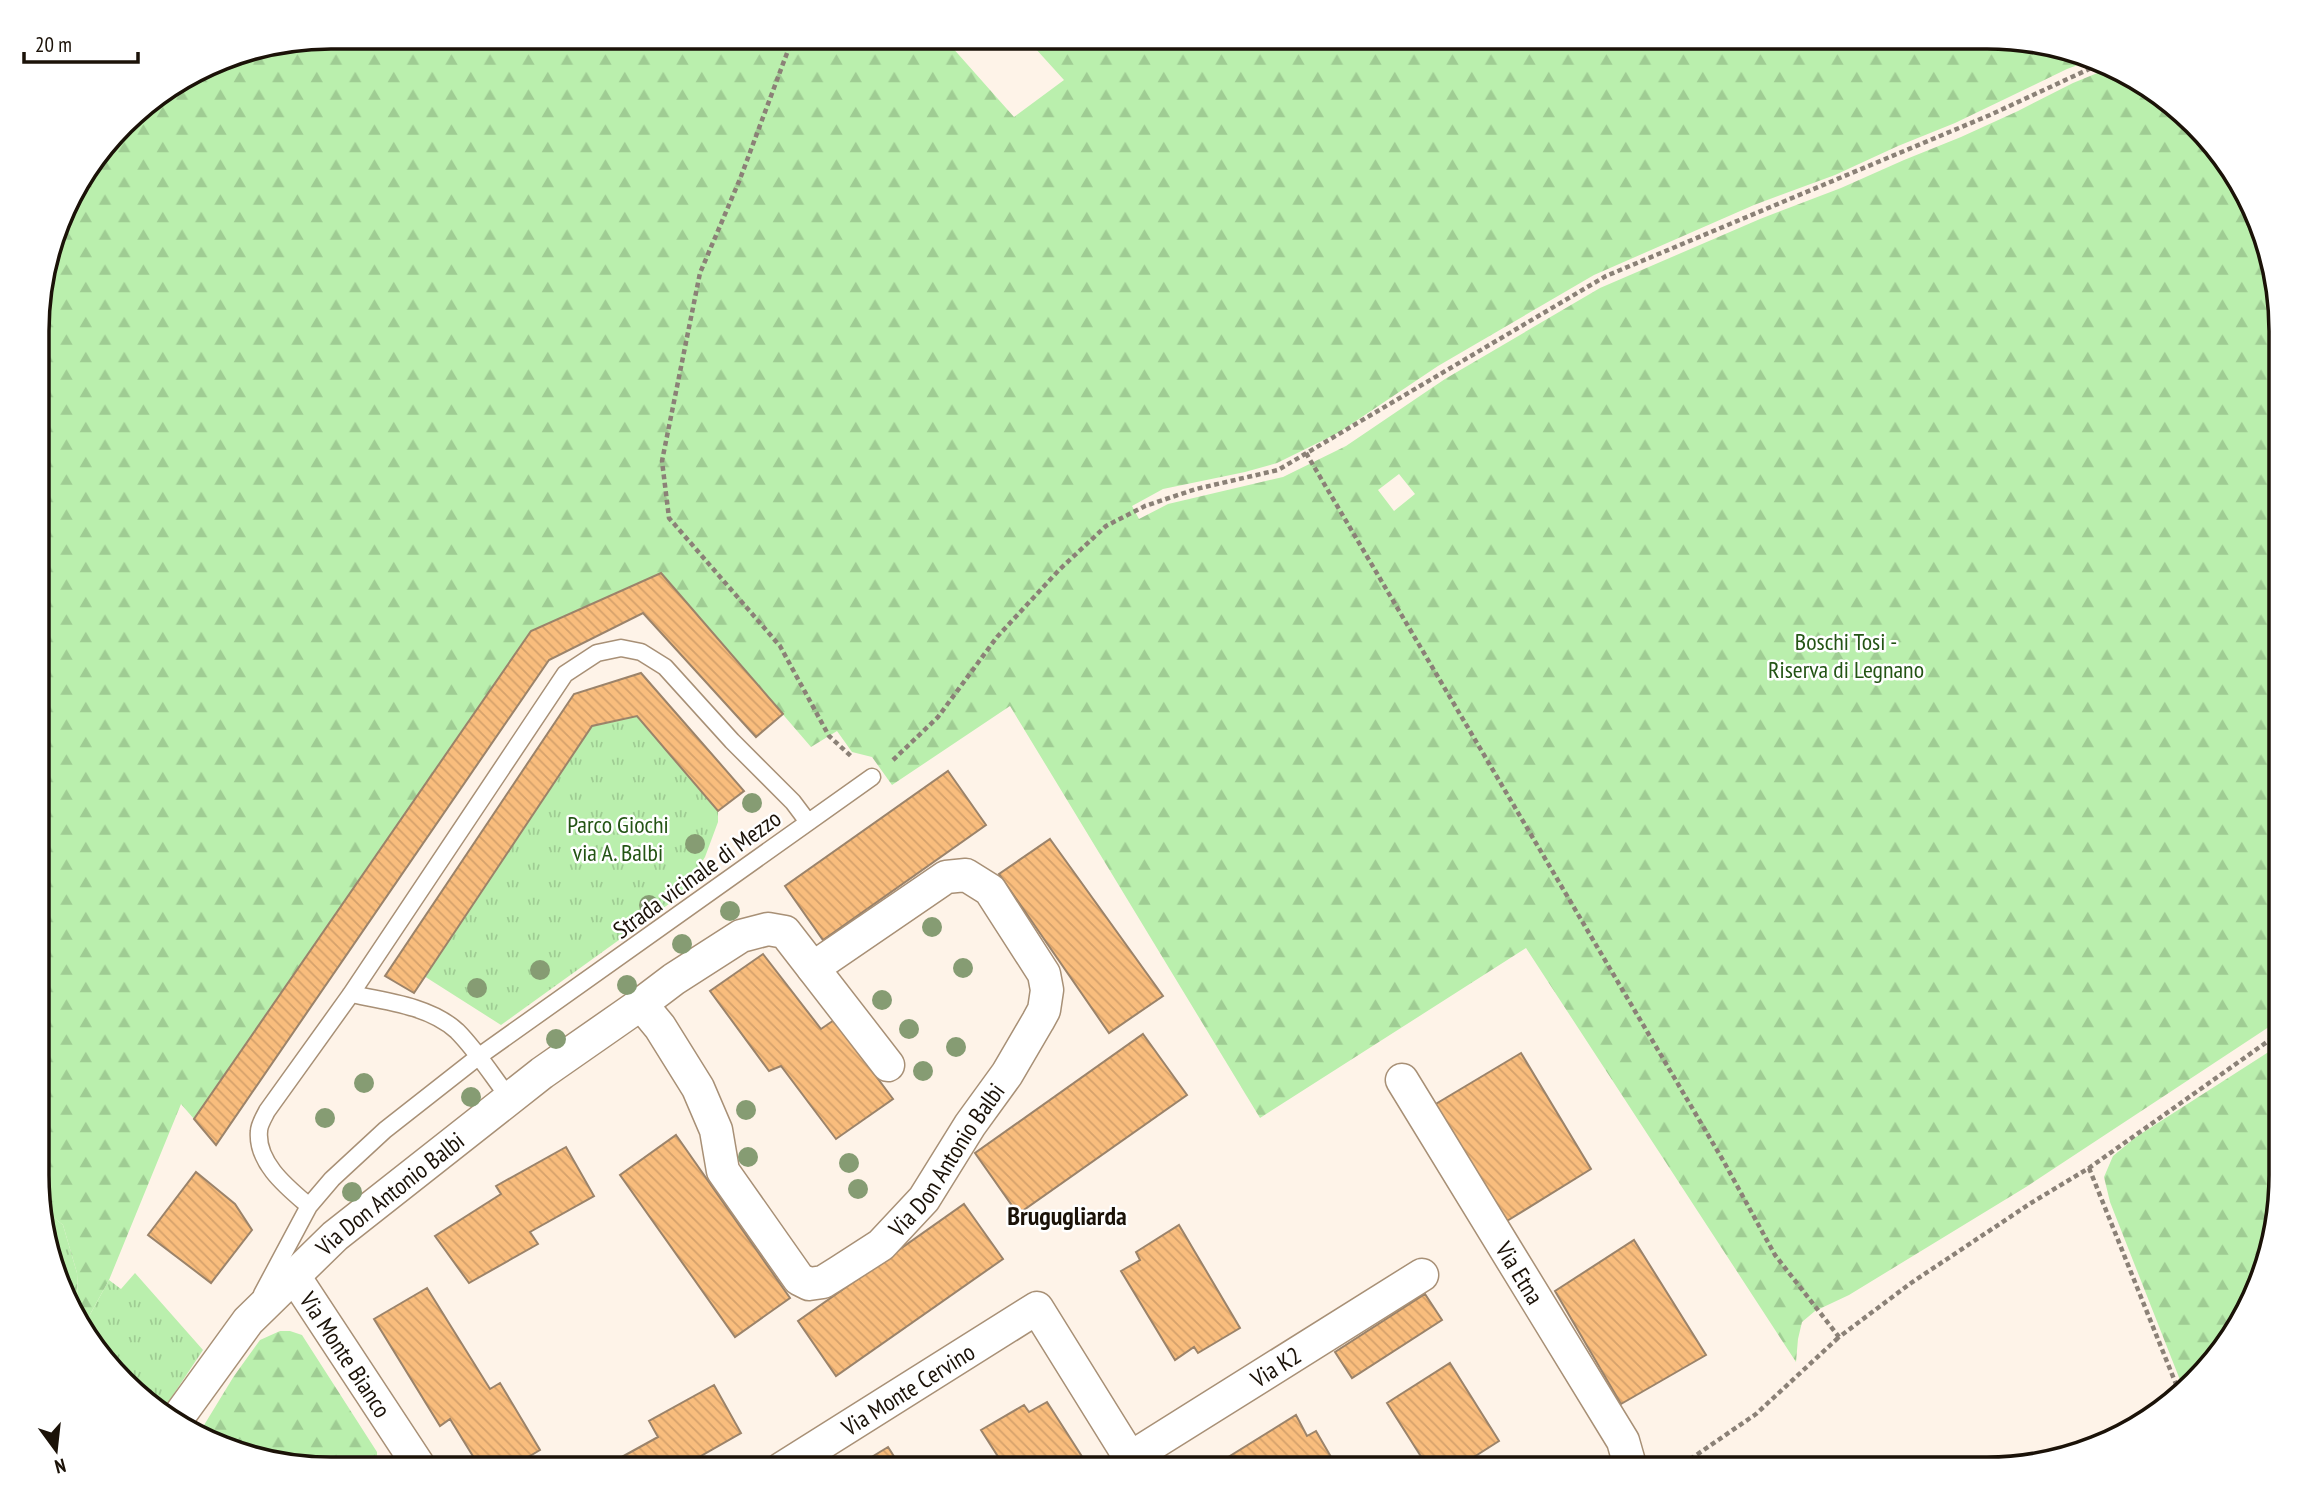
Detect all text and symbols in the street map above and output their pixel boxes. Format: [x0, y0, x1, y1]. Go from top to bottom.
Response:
scale bar [24, 21, 138, 65]
text: 20 m [35, 31, 72, 58]
park label: Boschi Tosi - Riserva di Legnano [1768, 626, 1924, 685]
street label: Strada vicinale di Mezzo [607, 803, 787, 945]
park label: Parco Giochi via A. Balbi [567, 809, 669, 868]
street label: Via Don Antonio Balbi [881, 1077, 1011, 1244]
street label: Via Don Antonio Balbi [308, 1125, 470, 1263]
district label: Brugugliarda [1007, 1199, 1127, 1232]
street label: Via Etna [1488, 1235, 1551, 1310]
street label: Via Monte Bianco [293, 1285, 398, 1423]
street label: Via Monte Cervino [835, 1336, 980, 1443]
street label: Via K2 [1244, 1339, 1307, 1395]
north arrow [21, 1415, 91, 1485]
text: N [52, 1454, 68, 1479]

